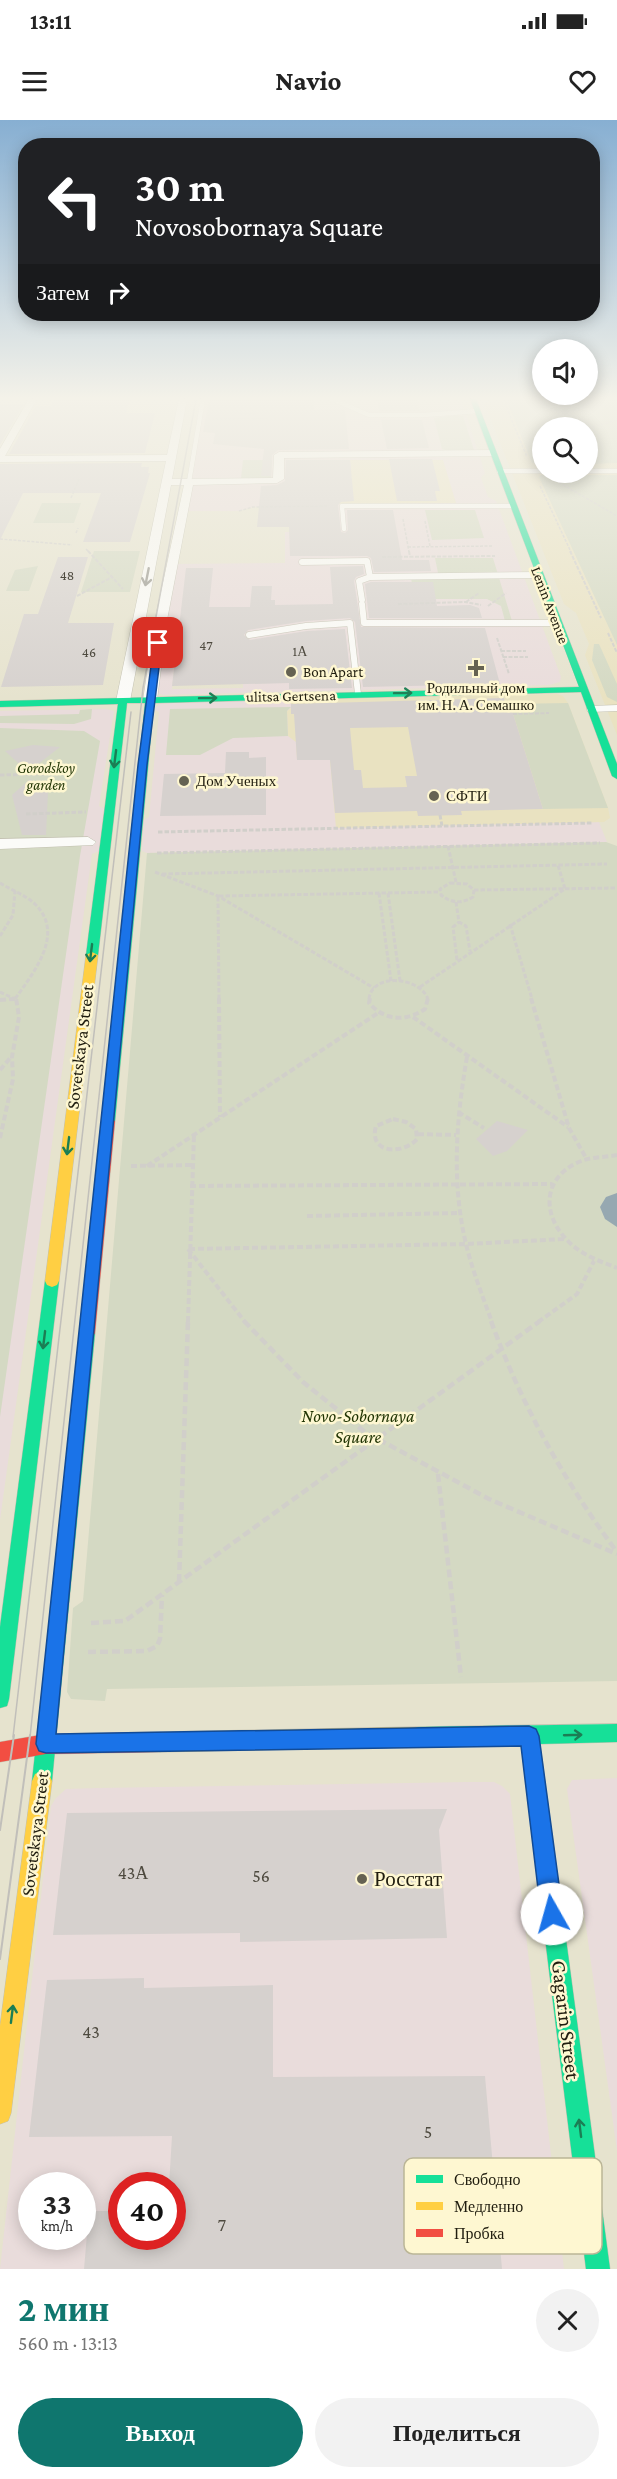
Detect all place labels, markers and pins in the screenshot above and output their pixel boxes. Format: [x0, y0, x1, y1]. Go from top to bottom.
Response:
pin [132, 617, 183, 668]
marker: Родильный дом им. Н. А. Семашко [467, 659, 485, 677]
place label: Bon Apart [303, 664, 364, 681]
marker: Bon Apart [284, 665, 298, 679]
place label: Родильный дом им. Н. А. Семашко [418, 680, 534, 713]
place label: Дом Ученых [196, 773, 277, 789]
marker: Дом Ученых [177, 774, 191, 788]
place label: СФТИ [446, 788, 488, 804]
marker: СФТИ [427, 789, 441, 803]
place label: Росстат [374, 1867, 442, 1891]
marker: Росстат [355, 1872, 369, 1886]

